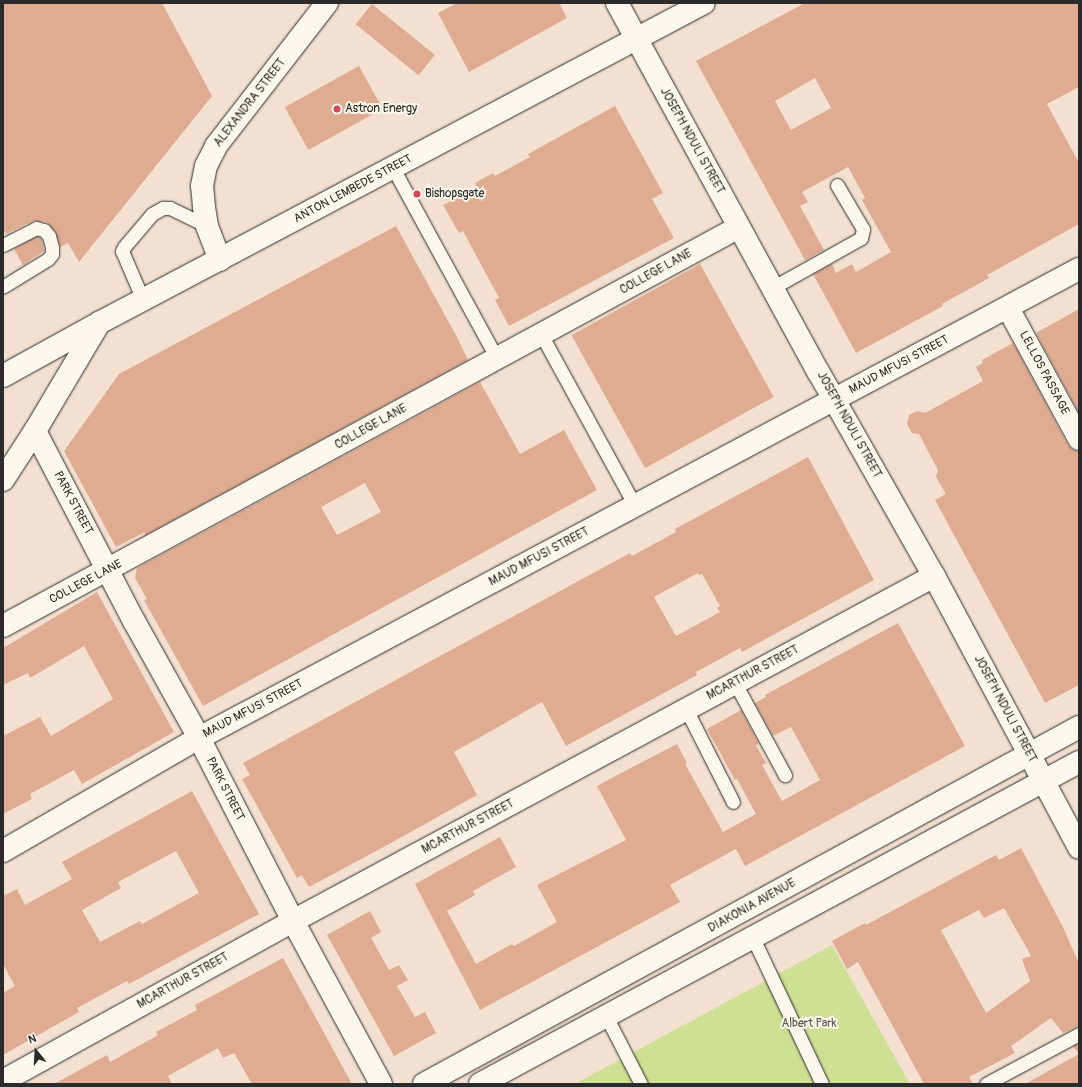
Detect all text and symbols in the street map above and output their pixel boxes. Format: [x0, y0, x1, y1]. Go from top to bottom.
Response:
street label: ALEXANDRA STREET [211, 56, 289, 150]
street label: JOSEPH NDULI STREET [657, 85, 727, 197]
place label: Astron Energy [345, 102, 417, 116]
marker: Astron Energy [332, 104, 342, 114]
street label: ANTON LEMBEDE STREET [291, 152, 415, 226]
place label: Bishopsgate [425, 187, 485, 201]
marker: Bishopsgate [412, 189, 422, 199]
street label: COLLEGE LANE [618, 246, 694, 298]
street label: LELLOS PASSAGE [1016, 329, 1072, 417]
street label: MAUD MFUSI STREET [847, 333, 951, 397]
street label: JOSEPH NDULI STREET [814, 369, 884, 481]
street label: COLLEGE LANE [333, 401, 409, 453]
street label: PARK STREET [50, 469, 96, 537]
street label: MAUD MFUSI STREET [487, 525, 591, 589]
street label: COLLEGE LANE [47, 557, 125, 607]
street label: MCARTHUR STREET [704, 643, 802, 703]
street label: JOSEPH NDULI STREET [971, 653, 1039, 765]
street label: MAUD MFUSI STREET [201, 677, 305, 741]
street label: PARK STREET [203, 755, 247, 823]
street label: MCARTHUR STREET [419, 797, 517, 857]
street label: DIAKONIA AVENUE [706, 876, 798, 936]
street label: MCARTHUR STREET [135, 950, 231, 1012]
park label: Albert Park [781, 1017, 837, 1031]
north arrow [16, 1031, 56, 1071]
text: N [27, 1032, 38, 1046]

